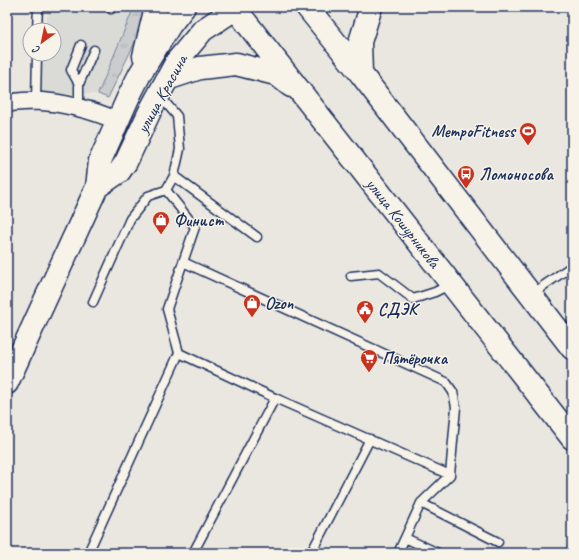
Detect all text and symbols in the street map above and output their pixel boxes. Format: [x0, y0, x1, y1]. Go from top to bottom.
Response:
north arrow [22, 22, 62, 62]
text: С [29, 42, 43, 58]
street label: улица Красина [131, 49, 193, 138]
place label: МетроFitness [431, 121, 517, 142]
sports icon: МетроFitness [518, 121, 538, 146]
bus stop icon: Ломоносова [456, 164, 476, 189]
place label: Ломоносова [479, 164, 554, 185]
street label: улица Кошурникова [361, 173, 445, 273]
shop icon: Финист [151, 210, 171, 235]
place label: Финист [174, 210, 224, 231]
shop icon: Ozon [242, 293, 262, 318]
place label: Ozon [265, 293, 295, 314]
public building icon: СДЭК [355, 299, 375, 324]
place label: СДЭК [378, 299, 420, 320]
supermarket icon: Пятёрочка [359, 348, 379, 373]
place label: Пятёрочка [382, 348, 449, 369]

